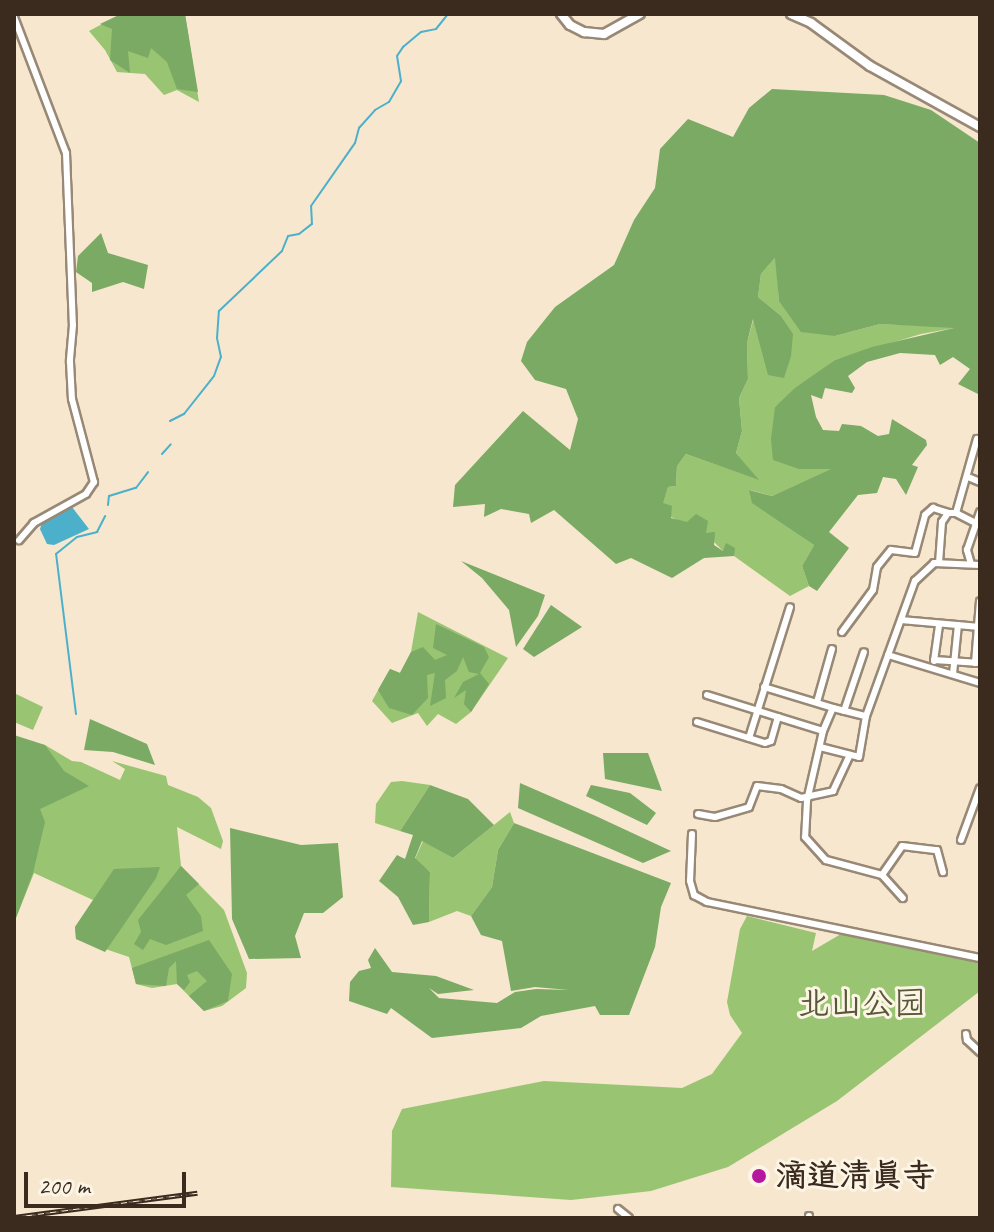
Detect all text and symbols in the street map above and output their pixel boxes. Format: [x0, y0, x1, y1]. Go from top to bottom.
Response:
park label: 北山公园 [798, 985, 926, 1023]
scale bar [28, 1156, 190, 1206]
place label: 滴道清真寺 [775, 1157, 935, 1195]
marker: 滴道清真寺 [750, 1167, 768, 1185]
text: 200 m [38, 1171, 90, 1201]

